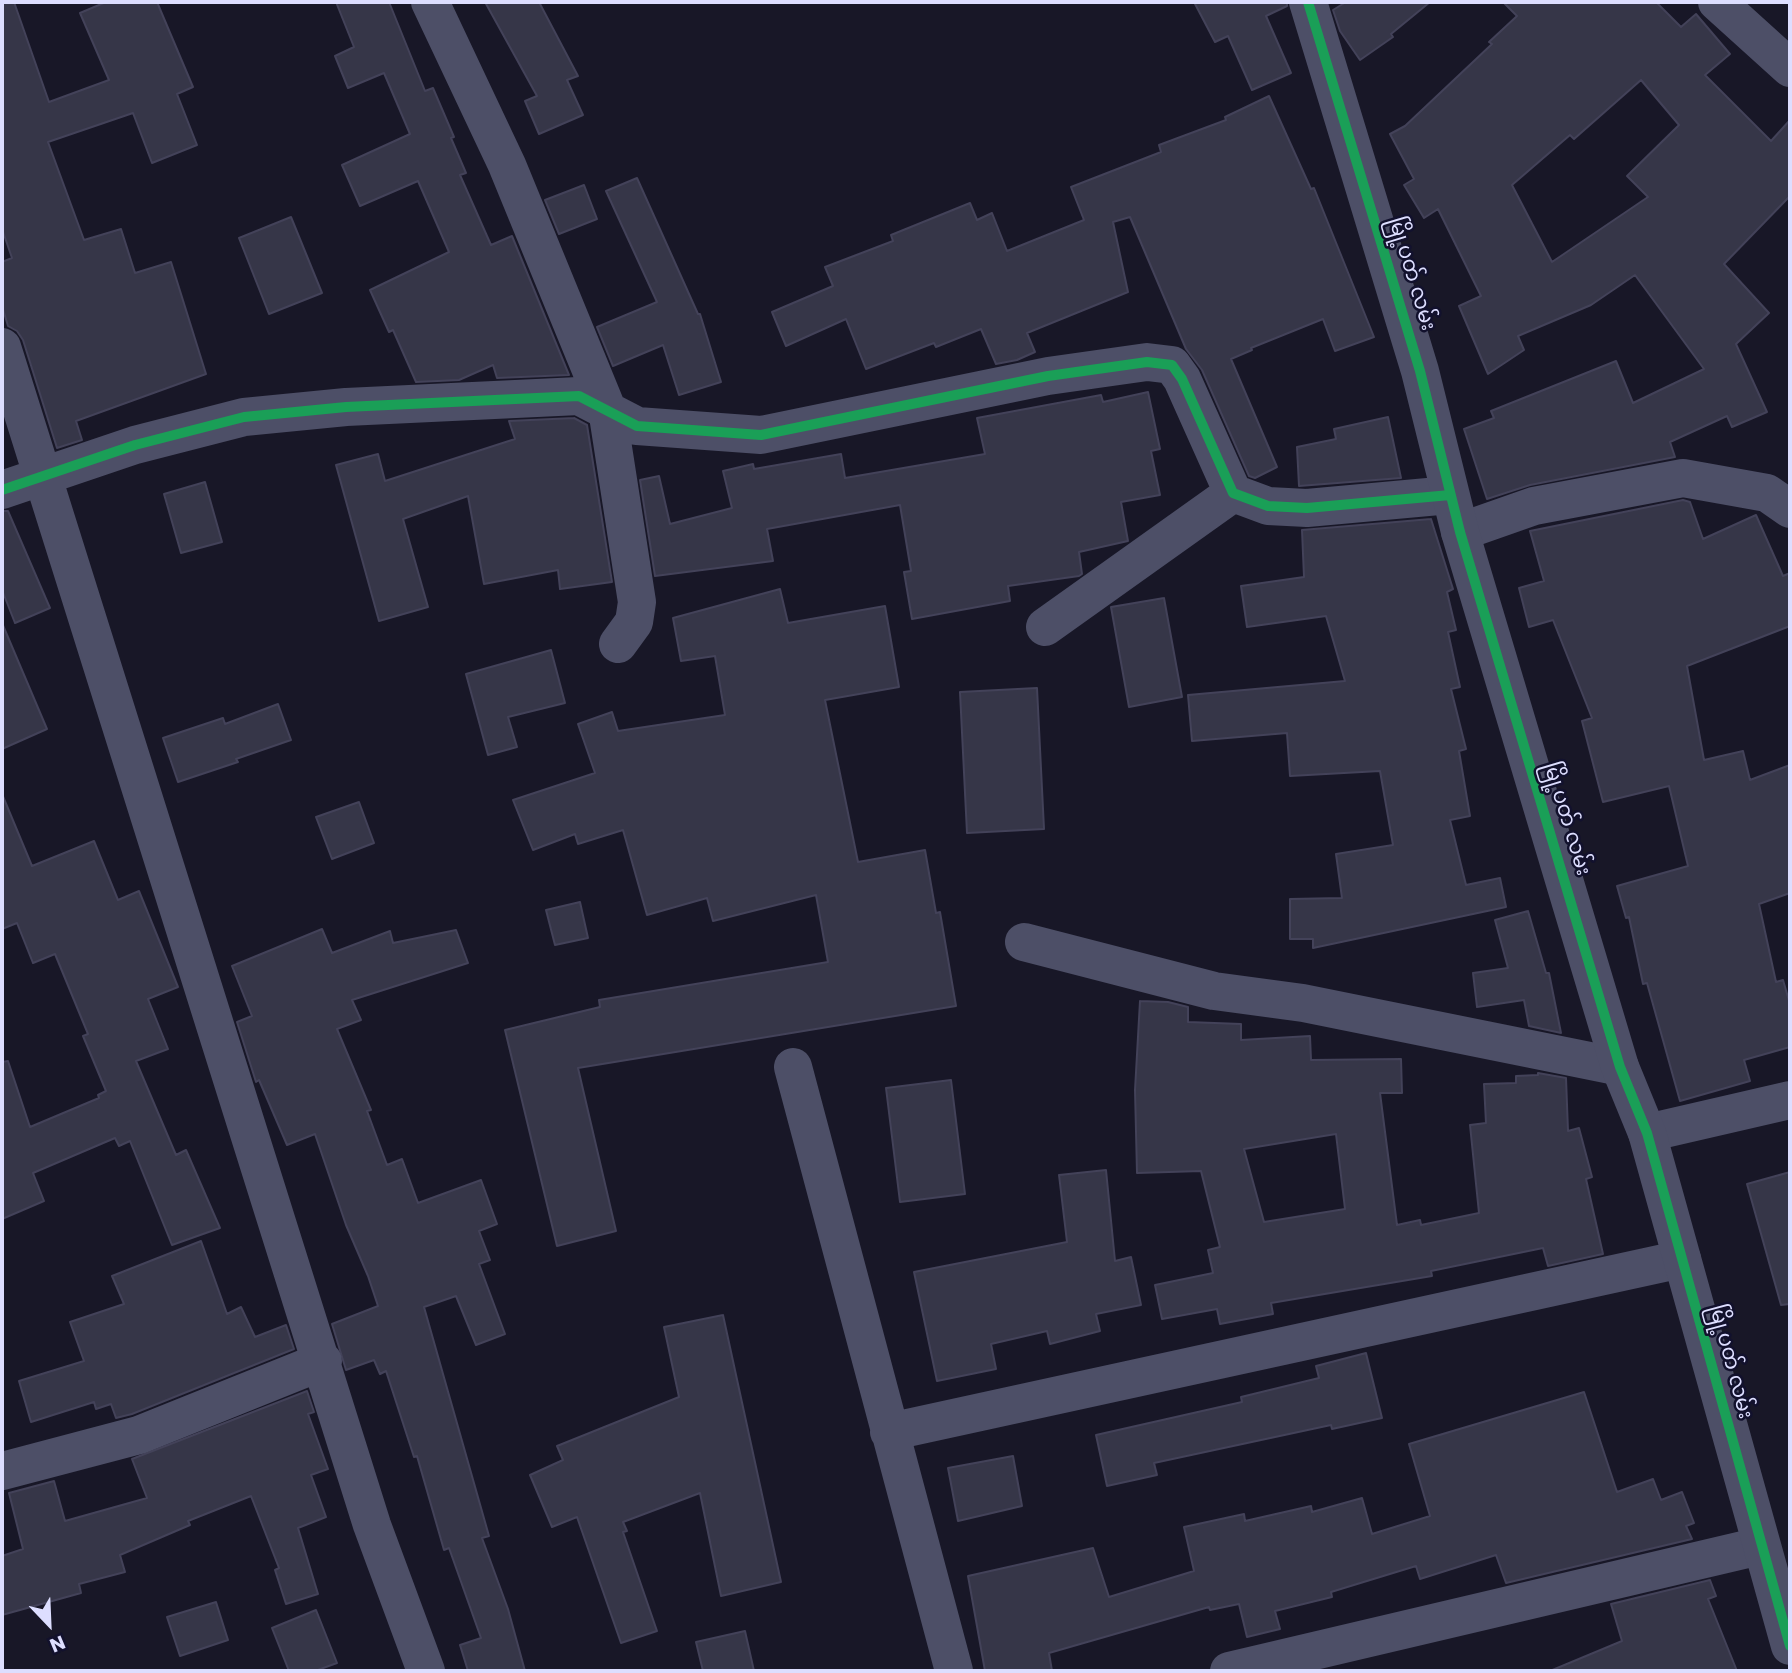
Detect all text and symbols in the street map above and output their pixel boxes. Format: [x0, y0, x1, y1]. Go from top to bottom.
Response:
street label: မြို့ပတ် လမ်း [1382, 214, 1440, 334]
street label: မြို့ပတ် လမ်း [1537, 759, 1595, 879]
street label: မြို့ပတ် လမ်း [1703, 1302, 1757, 1422]
north arrow [14, 1589, 84, 1659]
text: N [46, 1629, 69, 1659]

